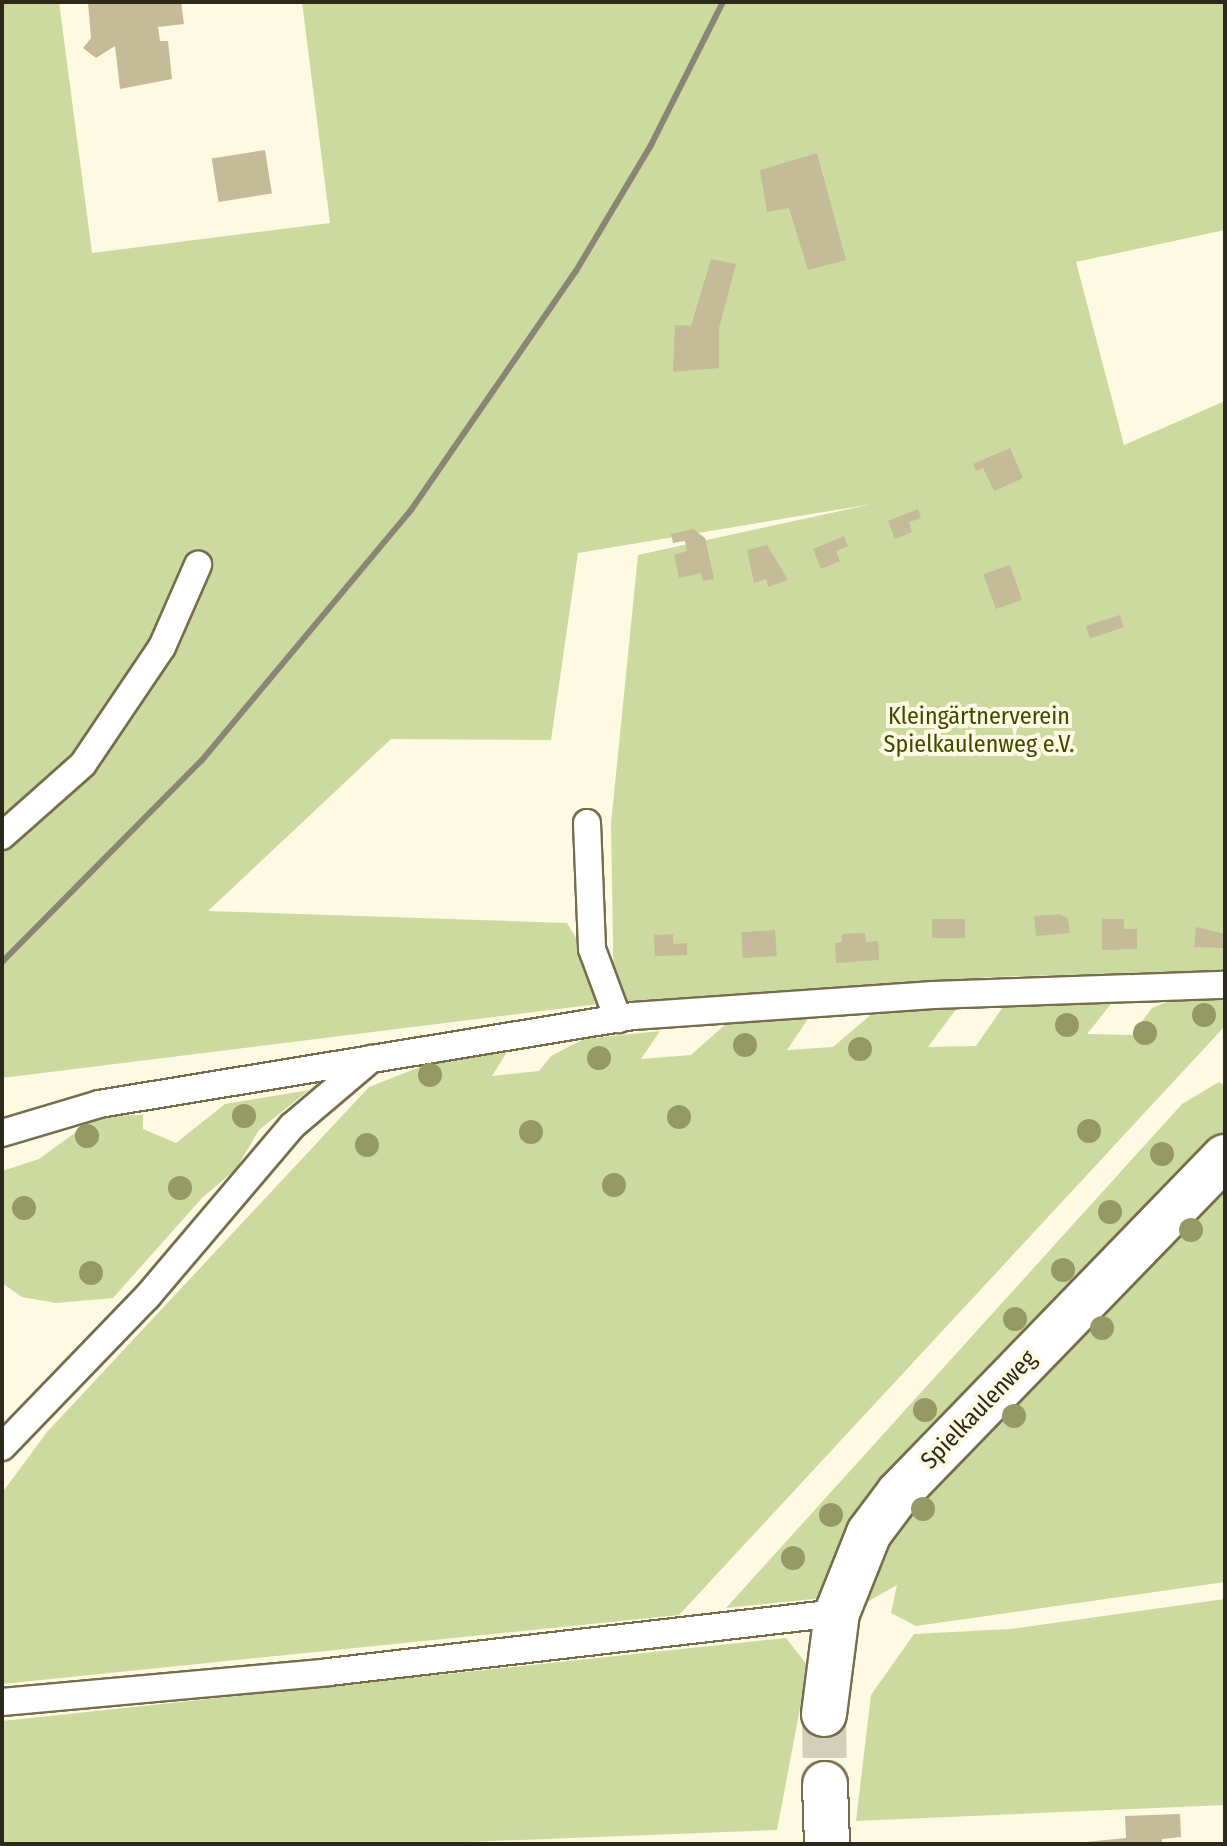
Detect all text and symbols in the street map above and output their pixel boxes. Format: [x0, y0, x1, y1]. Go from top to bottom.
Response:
park label: Kleingärtnerverein Spielkaulenweg e.V. [884, 703, 1074, 759]
street label: Spielkaulenweg [915, 1345, 1043, 1475]

